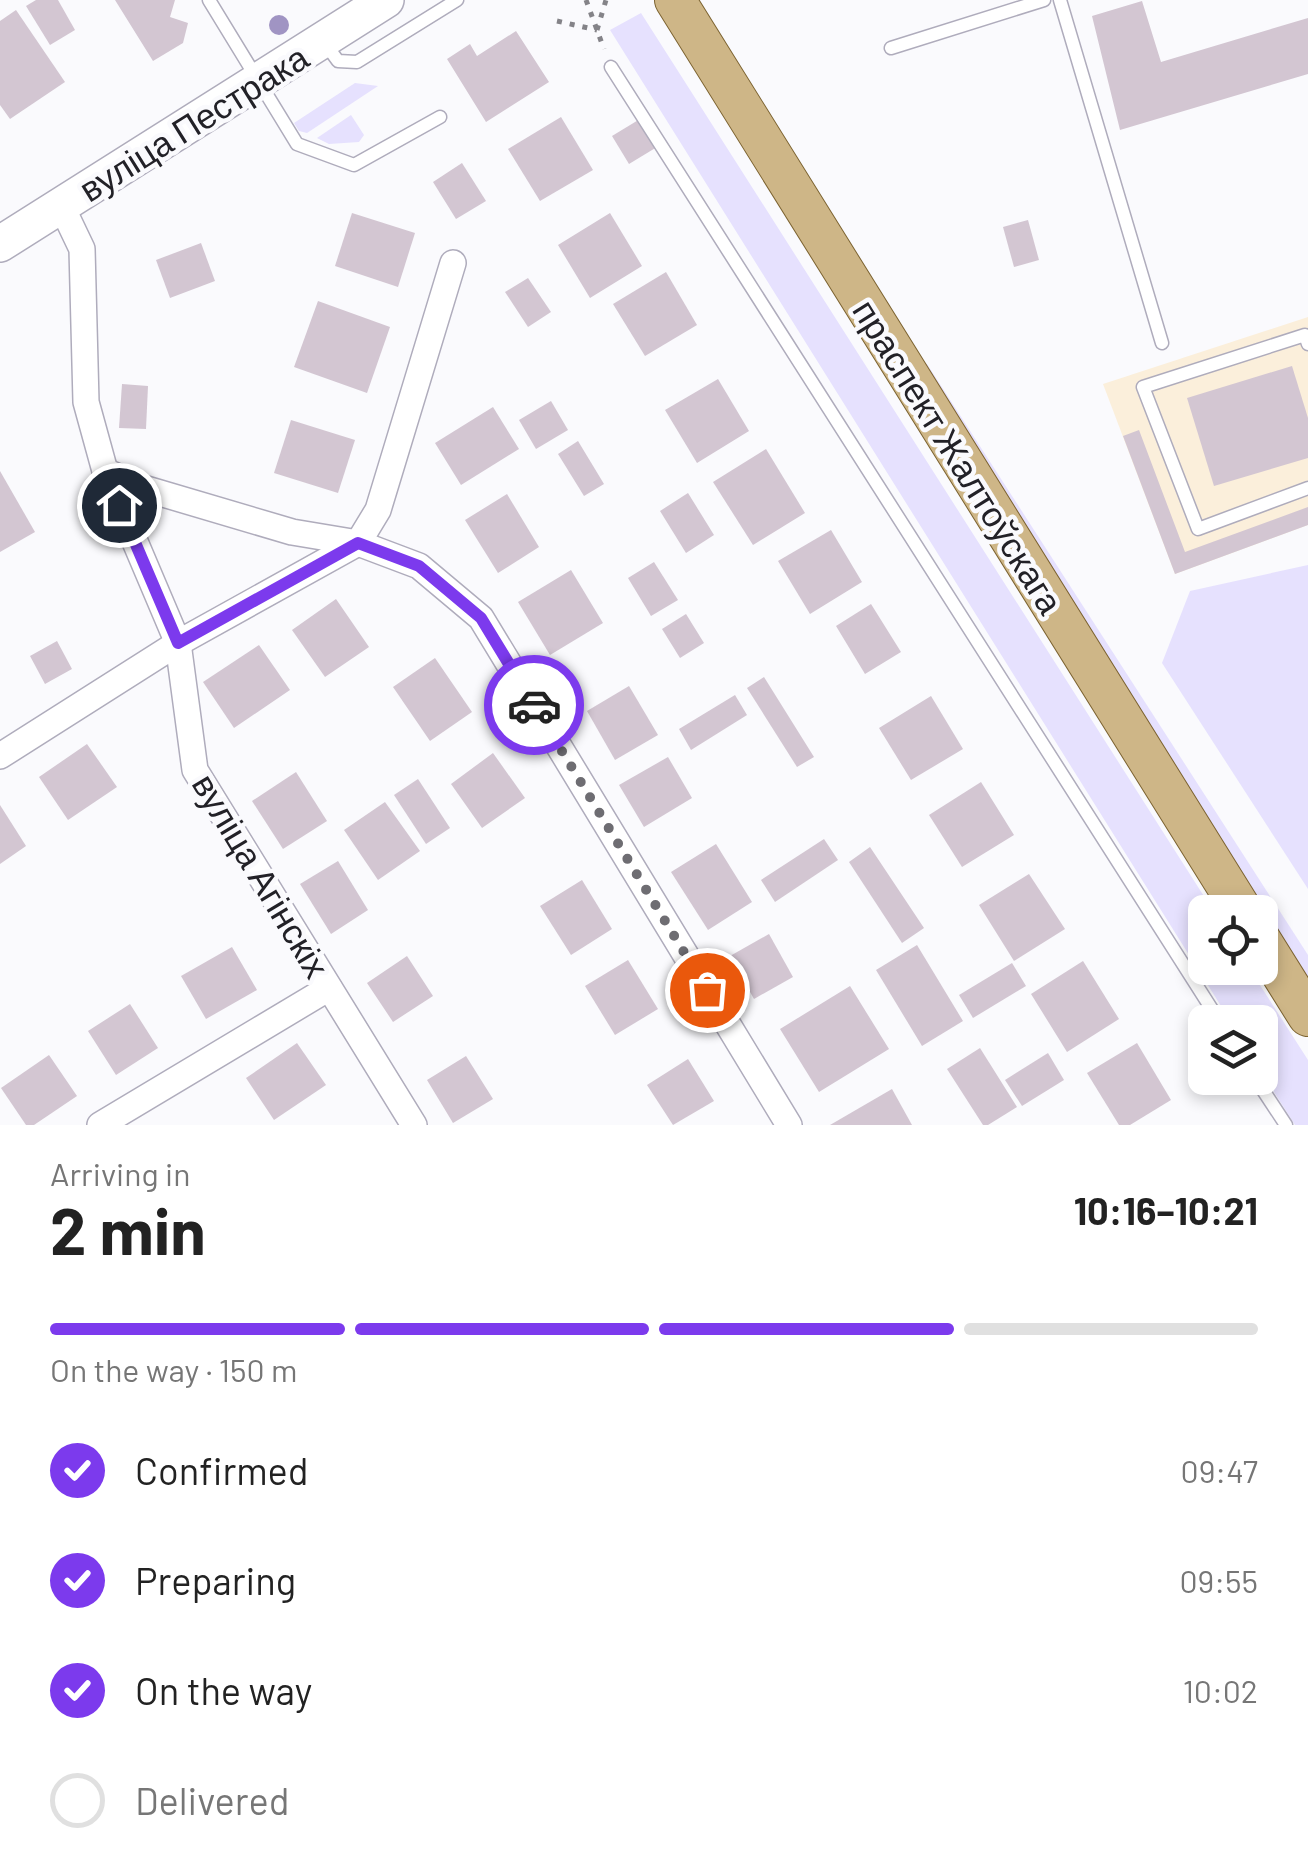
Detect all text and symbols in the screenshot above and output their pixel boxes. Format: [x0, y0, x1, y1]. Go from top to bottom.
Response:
street label: вуліца Пестрака [71, 35, 316, 209]
street label: праспект Жалтоўскага [845, 291, 1073, 621]
pin [77, 463, 162, 548]
icon: home [92, 478, 147, 533]
courier [484, 655, 584, 755]
icon: car [507, 678, 562, 733]
street label: вуліца Агінскіх [185, 765, 340, 985]
map controls [1188, 895, 1278, 1095]
button: locate [1188, 895, 1278, 985]
pin [665, 948, 750, 1033]
icon: bag [680, 963, 735, 1018]
button: layers [1188, 1005, 1278, 1095]
text: Arriving in [50, 1154, 190, 1192]
text: 10:16–10:21 [1074, 1187, 1258, 1233]
text: 2 min [50, 1190, 206, 1268]
text: On the way · 150 m [50, 1350, 297, 1388]
icon: check [50, 1443, 105, 1498]
text: Confirmed [135, 1447, 308, 1493]
text: 09:47 [1181, 1451, 1258, 1489]
icon: check [50, 1553, 105, 1608]
text: Preparing [135, 1557, 296, 1603]
text: 09:55 [1180, 1561, 1258, 1599]
icon: check [50, 1663, 105, 1718]
text: On the way [135, 1667, 312, 1713]
text: 10:02 [1183, 1671, 1258, 1709]
text: Delivered [135, 1777, 289, 1823]

